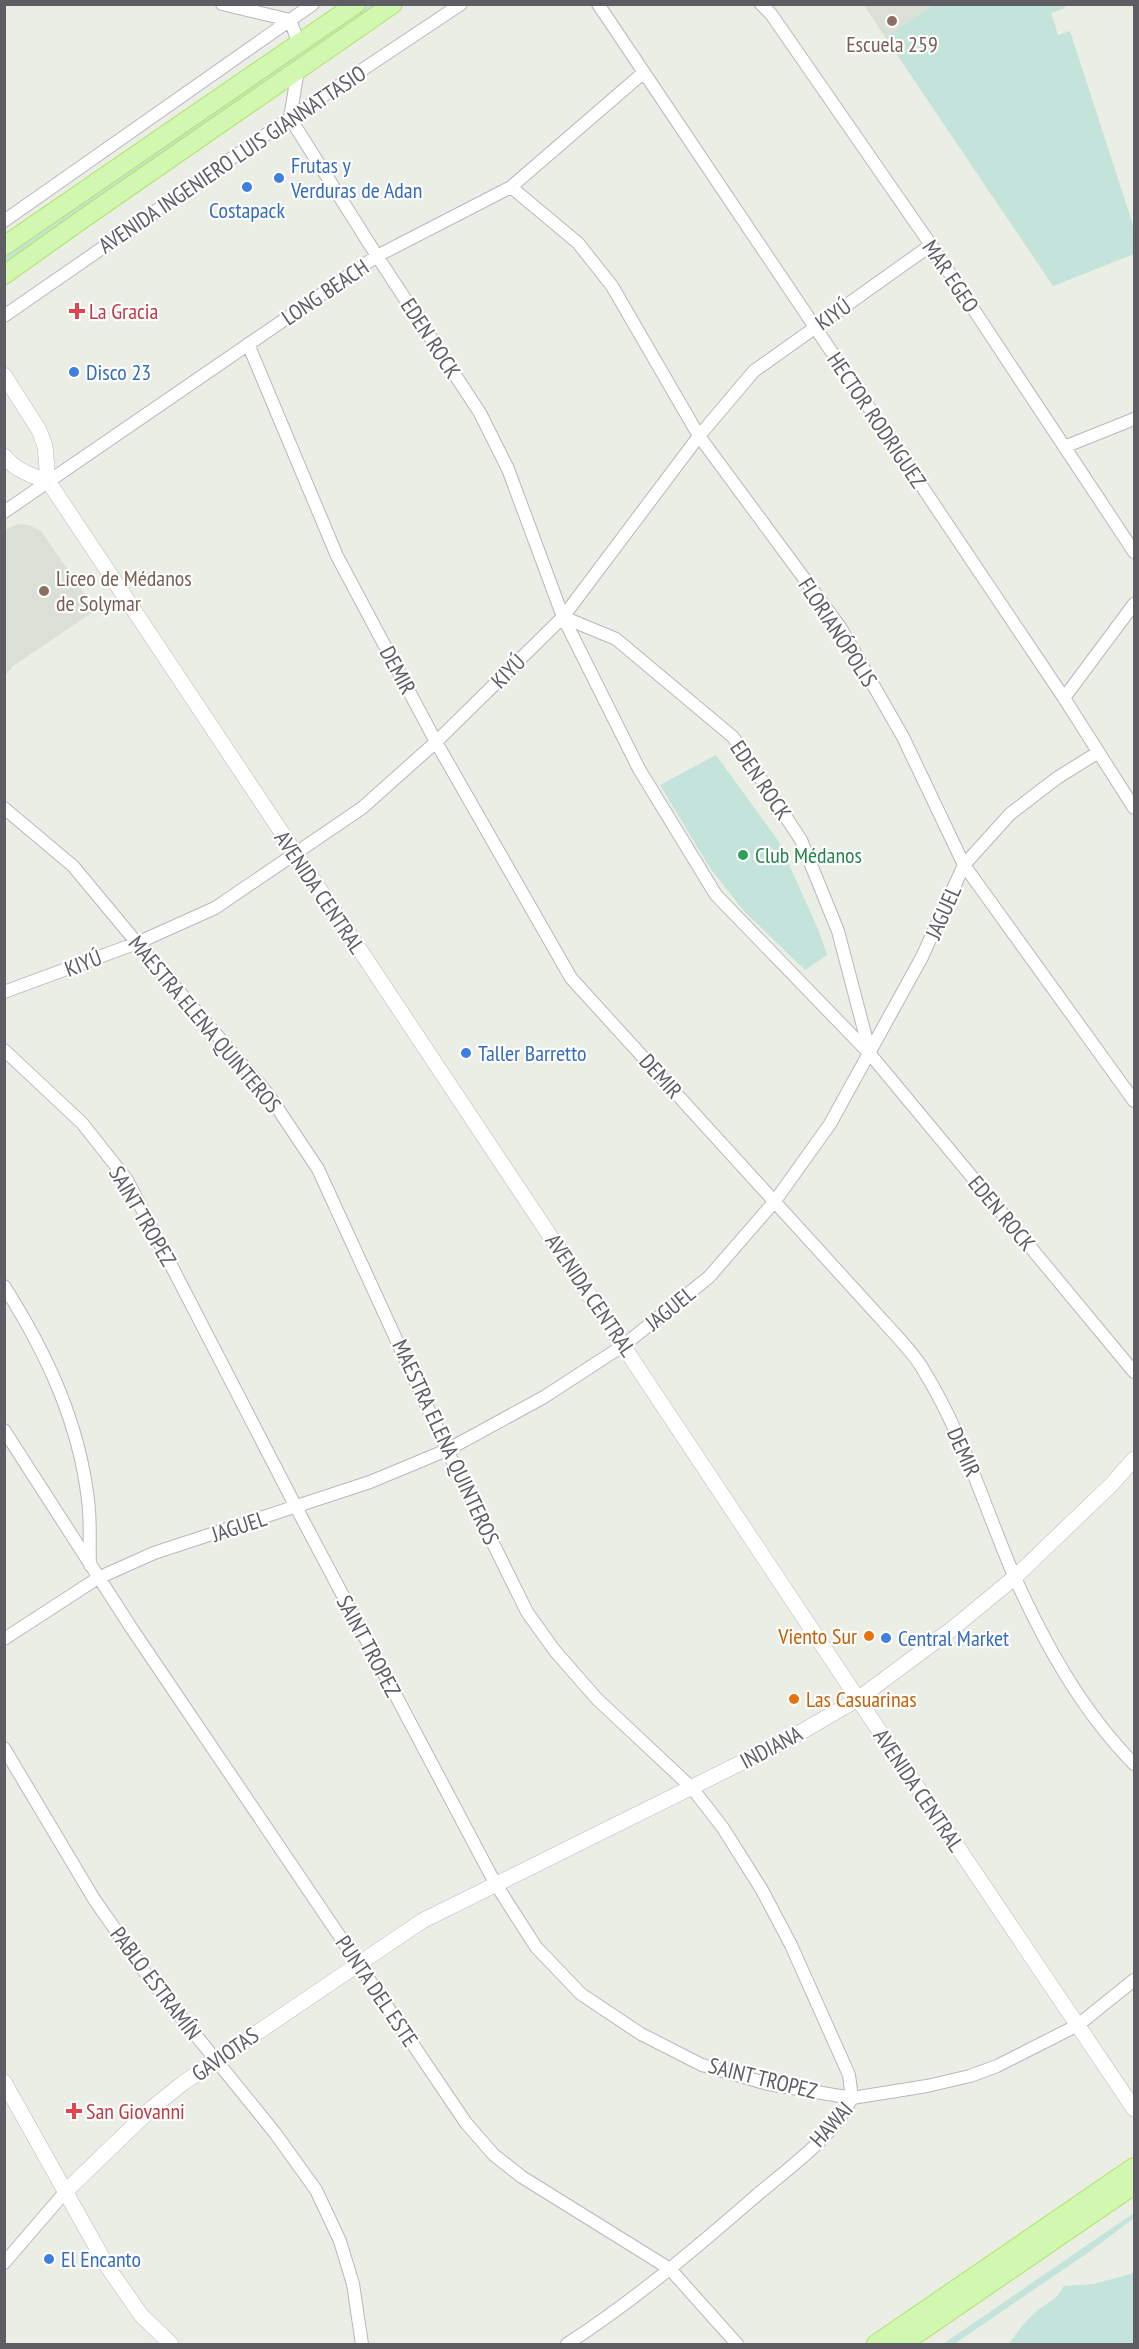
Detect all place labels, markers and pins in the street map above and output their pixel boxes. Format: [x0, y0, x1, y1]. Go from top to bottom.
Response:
marker: Escuela 259 [885, 14, 899, 28]
place label: Escuela 259 [846, 30, 938, 58]
place label: Frutas y Verduras de Adan [290, 151, 422, 204]
marker: Frutas y Verduras de Adan [272, 171, 286, 185]
marker: Costapack [240, 180, 254, 194]
place label: Costapack [209, 196, 285, 224]
place label: La Gracia [89, 297, 158, 325]
marker: La Gracia [70, 304, 84, 318]
place label: Disco 23 [86, 358, 151, 386]
marker: Disco 23 [67, 365, 81, 379]
place label: Liceo de Médanos de Solymar [56, 564, 192, 617]
marker: Liceo de Médanos de Solymar [37, 584, 51, 598]
place label: Club Médanos [755, 841, 862, 869]
marker: Club Médanos [736, 848, 750, 862]
place label: Taller Barretto [478, 1039, 587, 1067]
marker: Taller Barretto [459, 1046, 473, 1060]
place label: Viento Sur [777, 1622, 857, 1650]
place label: Central Market [898, 1624, 1009, 1652]
marker: Viento Sur [862, 1629, 876, 1643]
marker: Central Market [879, 1631, 893, 1645]
place label: Las Casuarinas [806, 1685, 917, 1713]
marker: Las Casuarinas [787, 1692, 801, 1706]
place label: San Giovanni [86, 2097, 185, 2125]
marker: San Giovanni [67, 2104, 81, 2118]
place label: El Encanto [61, 2245, 141, 2273]
marker: El Encanto [42, 2252, 56, 2266]

